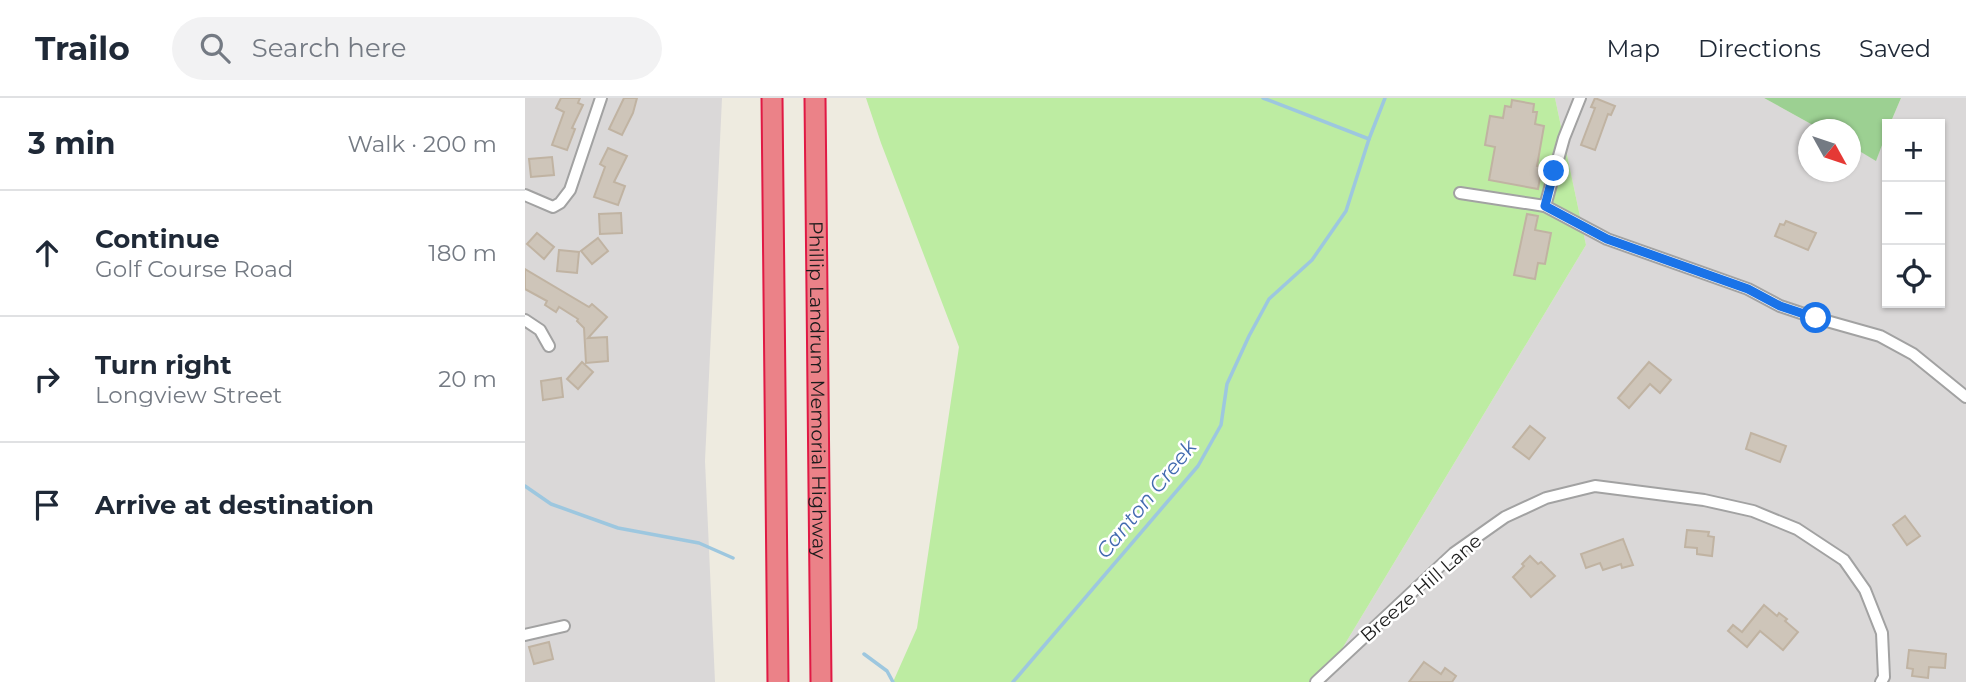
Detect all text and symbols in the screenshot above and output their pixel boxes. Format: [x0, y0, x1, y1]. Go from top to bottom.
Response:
search box [172, 17, 662, 80]
text: Trailo [35, 28, 130, 68]
icon: search [196, 29, 234, 67]
text: Search here [252, 32, 406, 64]
text: Map [1607, 34, 1660, 63]
text: Directions [1698, 34, 1821, 63]
text: Saved [1859, 34, 1931, 63]
north arrow [1798, 119, 1861, 182]
map controls [1882, 119, 1945, 308]
button: + [1882, 119, 1945, 182]
text: 3 min [28, 125, 115, 162]
text: Walk · 200 m [347, 130, 497, 158]
route end [1538, 155, 1569, 186]
button: − [1882, 182, 1945, 245]
street label: Phillip Landrum Memorial Highway [805, 221, 831, 560]
text: Continue [95, 223, 220, 255]
icon: ahead [28, 234, 66, 272]
text: 180 m [428, 239, 497, 267]
button: locate [1882, 245, 1945, 308]
text: Golf Course Road [95, 255, 293, 283]
route start [1800, 302, 1831, 333]
text: Turn right [95, 349, 231, 381]
icon: right [28, 360, 66, 398]
text: 20 m [438, 365, 497, 393]
text: Longview Street [95, 381, 282, 409]
water label: Canton Creek [1091, 434, 1202, 563]
icon: arrive [28, 486, 66, 524]
text: Arrive at destination [95, 489, 374, 521]
street label: Breeze Hill Lane [1356, 529, 1486, 647]

